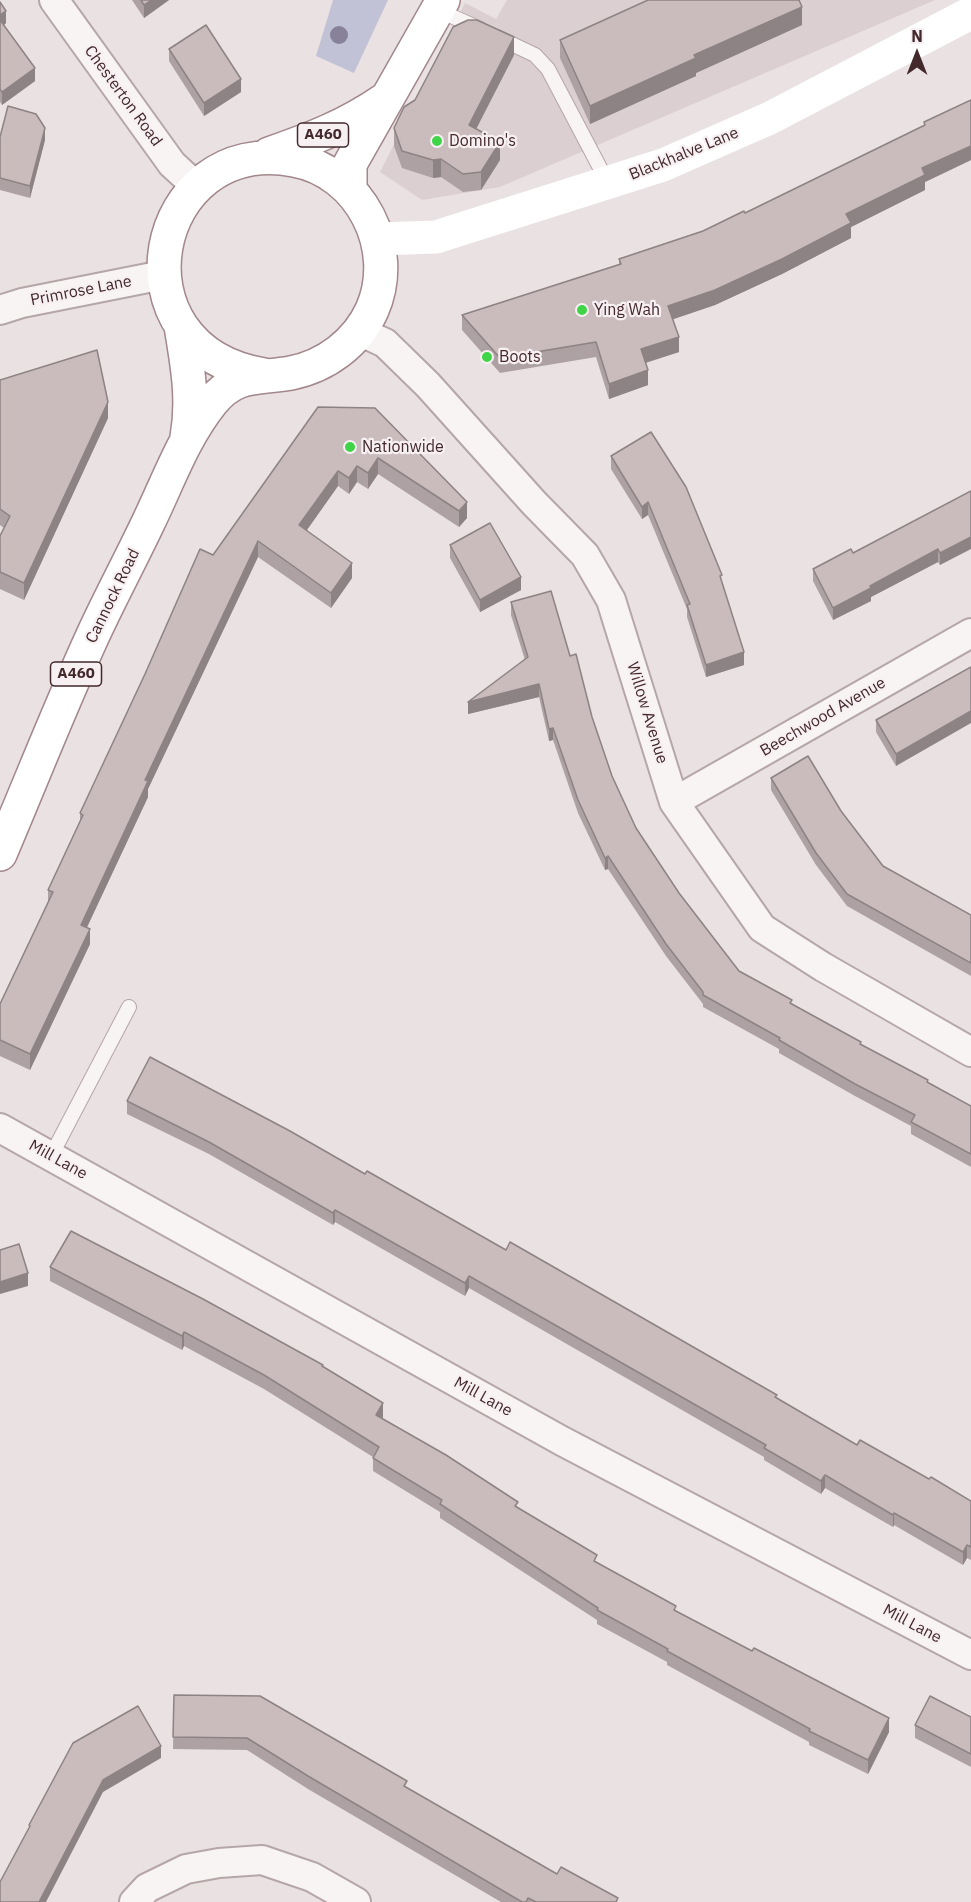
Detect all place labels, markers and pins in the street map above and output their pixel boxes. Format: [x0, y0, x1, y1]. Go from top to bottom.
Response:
place label: Domino's [449, 131, 516, 151]
marker: Domino's [430, 134, 444, 148]
place label: Ying Wah [594, 300, 660, 320]
marker: Ying Wah [575, 303, 589, 317]
place label: Boots [499, 347, 541, 367]
marker: Boots [480, 350, 494, 364]
place label: Nationwide [362, 437, 444, 457]
marker: Nationwide [343, 440, 357, 454]

